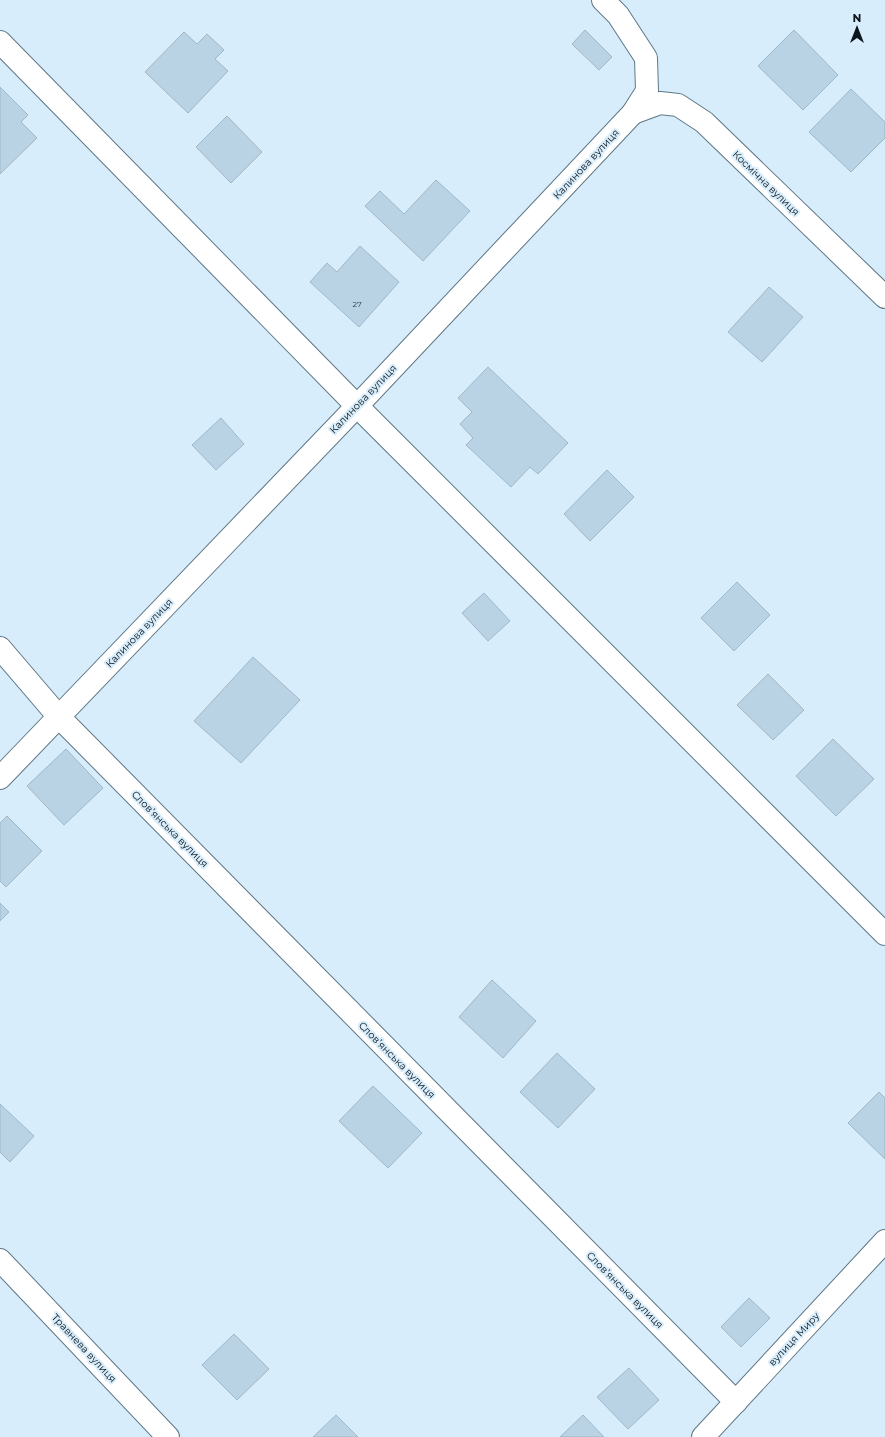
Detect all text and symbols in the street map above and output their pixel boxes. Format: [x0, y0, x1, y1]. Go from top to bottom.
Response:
north arrow [837, 8, 877, 48]
text: N [853, 11, 861, 25]
street label: Калинова вулиця [550, 126, 622, 202]
street label: Космічна вулиця [730, 148, 802, 218]
house number: 27 [352, 299, 362, 309]
street label: Калинова вулиця [327, 362, 399, 436]
street label: Калинова вулиця [103, 596, 175, 670]
street label: Словʼянська вулиця [129, 788, 211, 870]
street label: Словʼянська вулиця [356, 1019, 438, 1101]
street label: Словʼянська вулиця [584, 1249, 666, 1331]
street label: вулиця Миру [766, 1309, 823, 1369]
street label: Травнева вулиця [49, 1311, 119, 1385]

